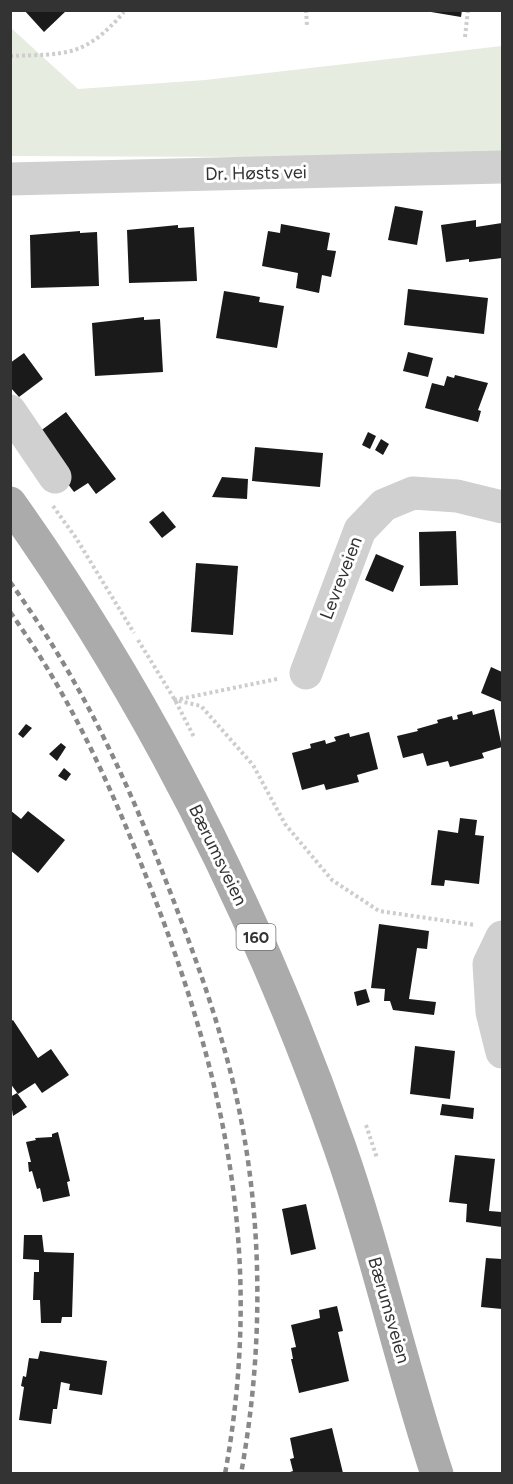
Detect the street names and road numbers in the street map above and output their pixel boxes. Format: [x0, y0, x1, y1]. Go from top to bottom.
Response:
street label: Dr. Høsts vei [205, 161, 307, 185]
street label: Levreveien [315, 533, 367, 623]
street label: Bærumsveien [184, 801, 252, 909]
road number: 160 [236, 924, 276, 950]
street label: Bærumsveien [363, 1254, 415, 1366]

